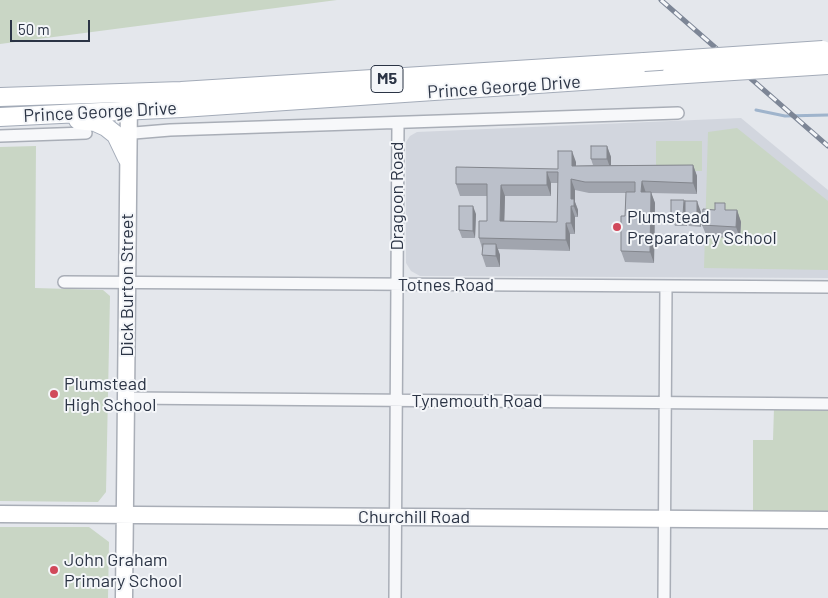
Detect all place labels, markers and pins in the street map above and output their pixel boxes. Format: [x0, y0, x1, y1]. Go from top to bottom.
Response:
place label: Plumstead Preparatory School [627, 206, 777, 248]
marker: Plumstead Preparatory School [611, 221, 623, 233]
place label: Plumstead High School [64, 373, 157, 416]
marker: Plumstead High School [48, 388, 60, 400]
place label: John Graham Primary School [64, 549, 182, 592]
marker: John Graham Primary School [48, 564, 60, 576]

